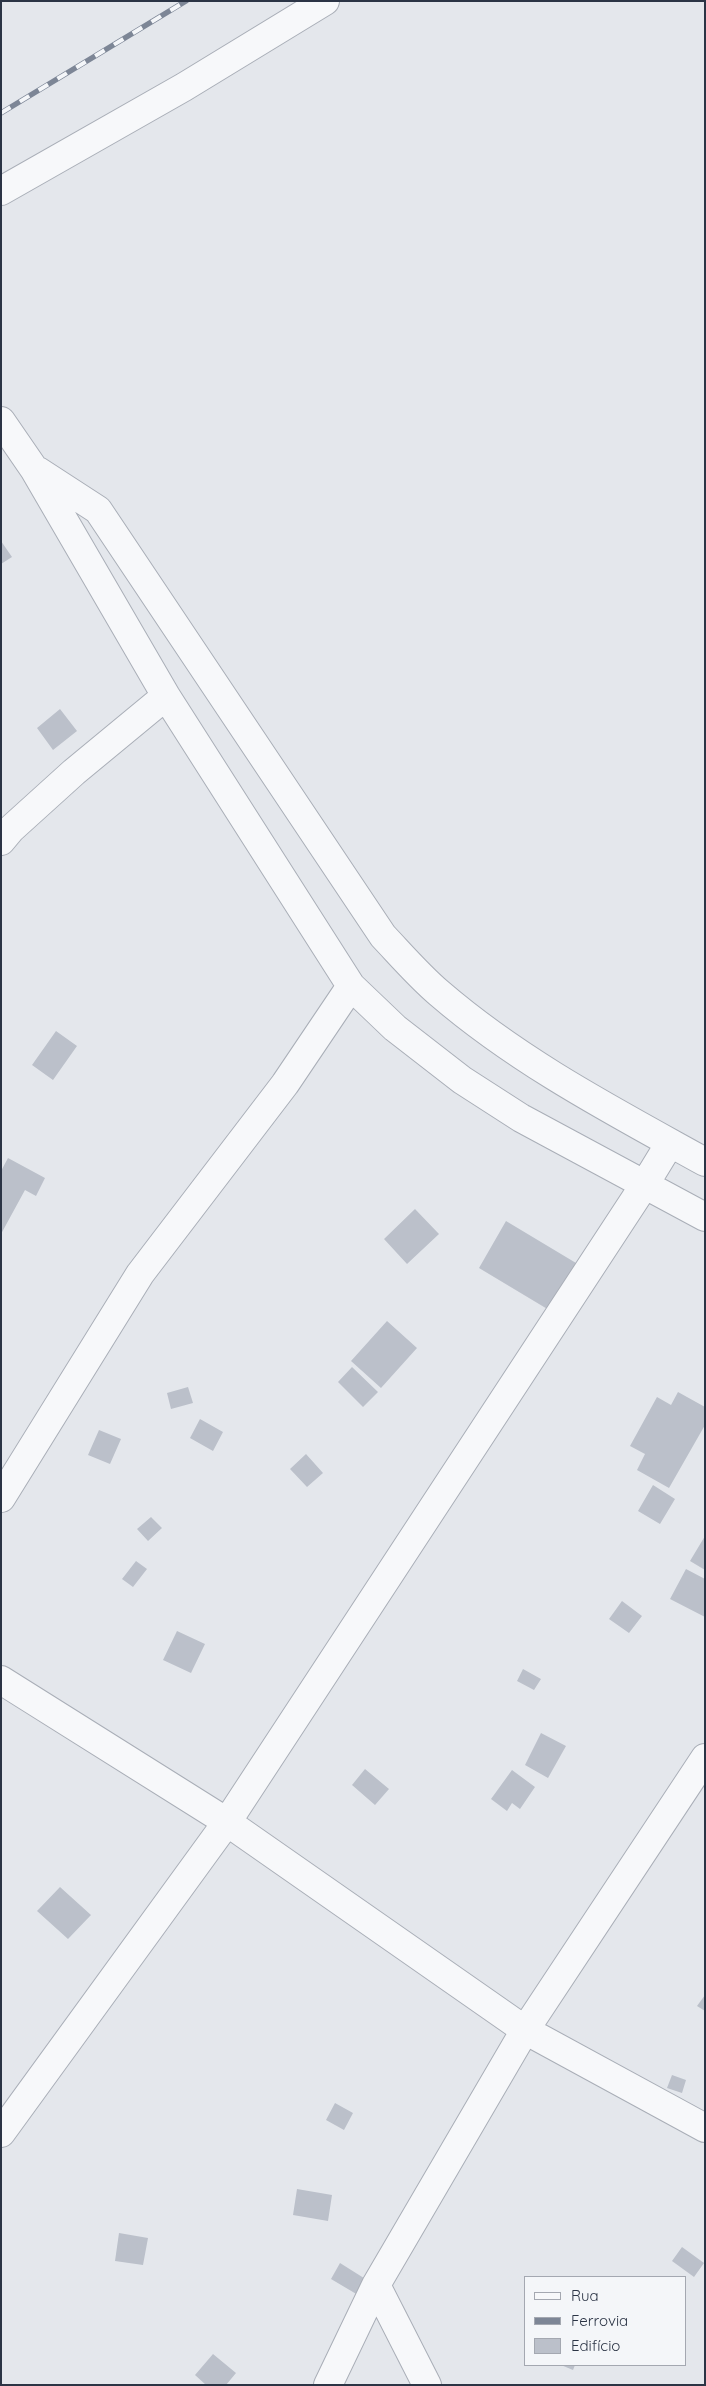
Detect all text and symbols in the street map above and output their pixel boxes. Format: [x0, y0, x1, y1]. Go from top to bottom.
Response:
legend [524, 2276, 686, 2366]
text: Rua [571, 2286, 599, 2305]
text: Ferrovia [571, 2311, 628, 2330]
text: Edifício [571, 2336, 620, 2355]

